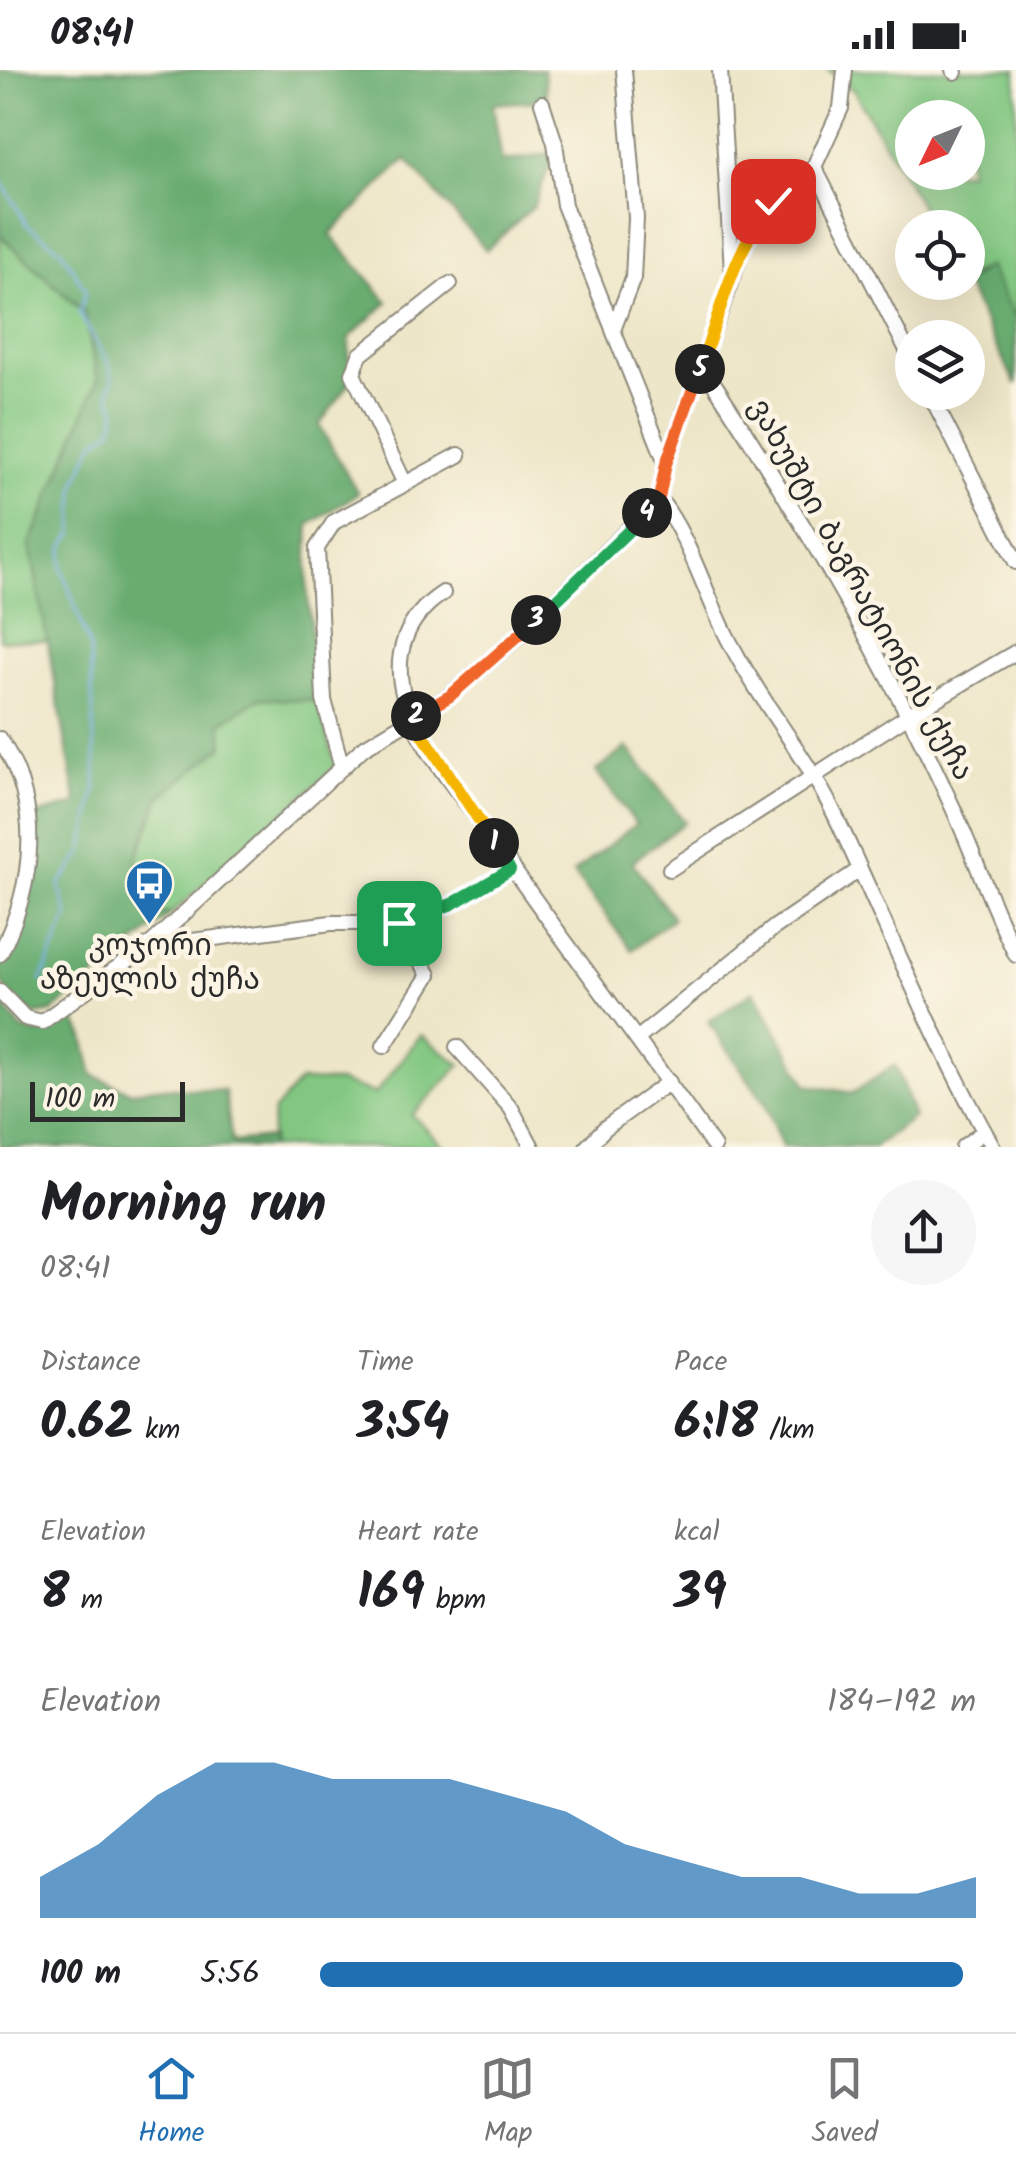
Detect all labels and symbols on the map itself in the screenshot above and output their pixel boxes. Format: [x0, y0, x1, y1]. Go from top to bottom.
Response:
north arrow [895, 100, 985, 190]
pin [731, 159, 816, 244]
pin: 5 [675, 344, 725, 394]
street label: ვახუშტი ბაგრატიონის ქუჩა [735, 390, 986, 790]
pin: 4 [622, 488, 672, 538]
pin: 3 [511, 595, 561, 645]
pin: 2 [391, 691, 441, 741]
pin: 1 [469, 818, 519, 868]
bus stop icon: კოჯორი აზეულის ქუჩა [124, 858, 176, 926]
pin [357, 881, 442, 966]
place label: კოჯორი აზეულის ქუჩა [40, 923, 260, 1005]
scale bar [30, 1077, 185, 1122]

